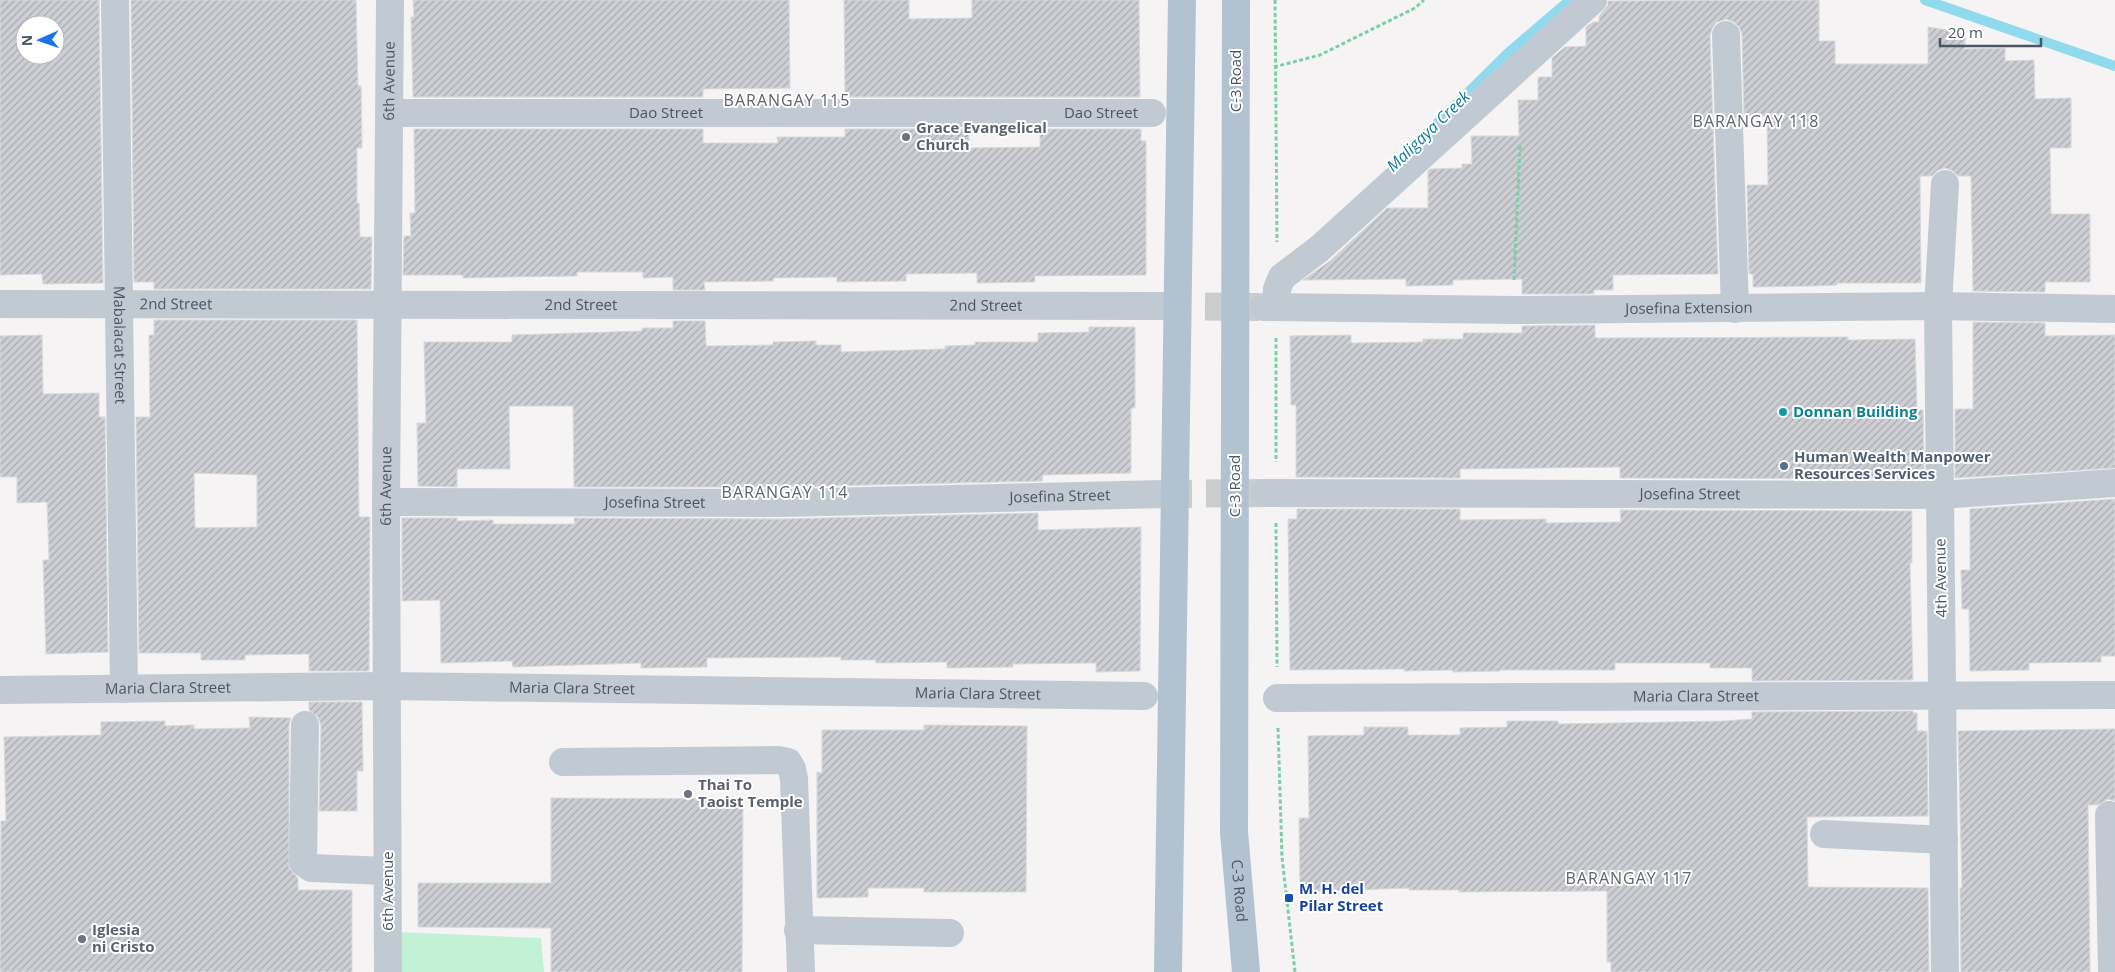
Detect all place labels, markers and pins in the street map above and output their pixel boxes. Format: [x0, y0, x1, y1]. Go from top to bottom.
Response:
place label: Grace Evangelical Church [916, 117, 1047, 154]
marker: Grace Evangelical Church [900, 131, 912, 143]
place label: Donnan Building [1793, 401, 1918, 421]
marker: Donnan Building [1777, 406, 1789, 418]
place label: Human Wealth Manpower Resources Services [1794, 446, 1991, 483]
marker: Human Wealth Manpower Resources Services [1778, 460, 1790, 472]
place label: Thai To Taoist Temple [698, 774, 803, 811]
marker: Thai To Taoist Temple [682, 788, 694, 800]
place label: M. H. del Pilar Street [1299, 878, 1384, 915]
marker: M. H. del Pilar Street [1283, 892, 1295, 904]
place label: Iglesia ni Cristo [92, 919, 155, 956]
marker: Iglesia ni Cristo [76, 933, 88, 945]

